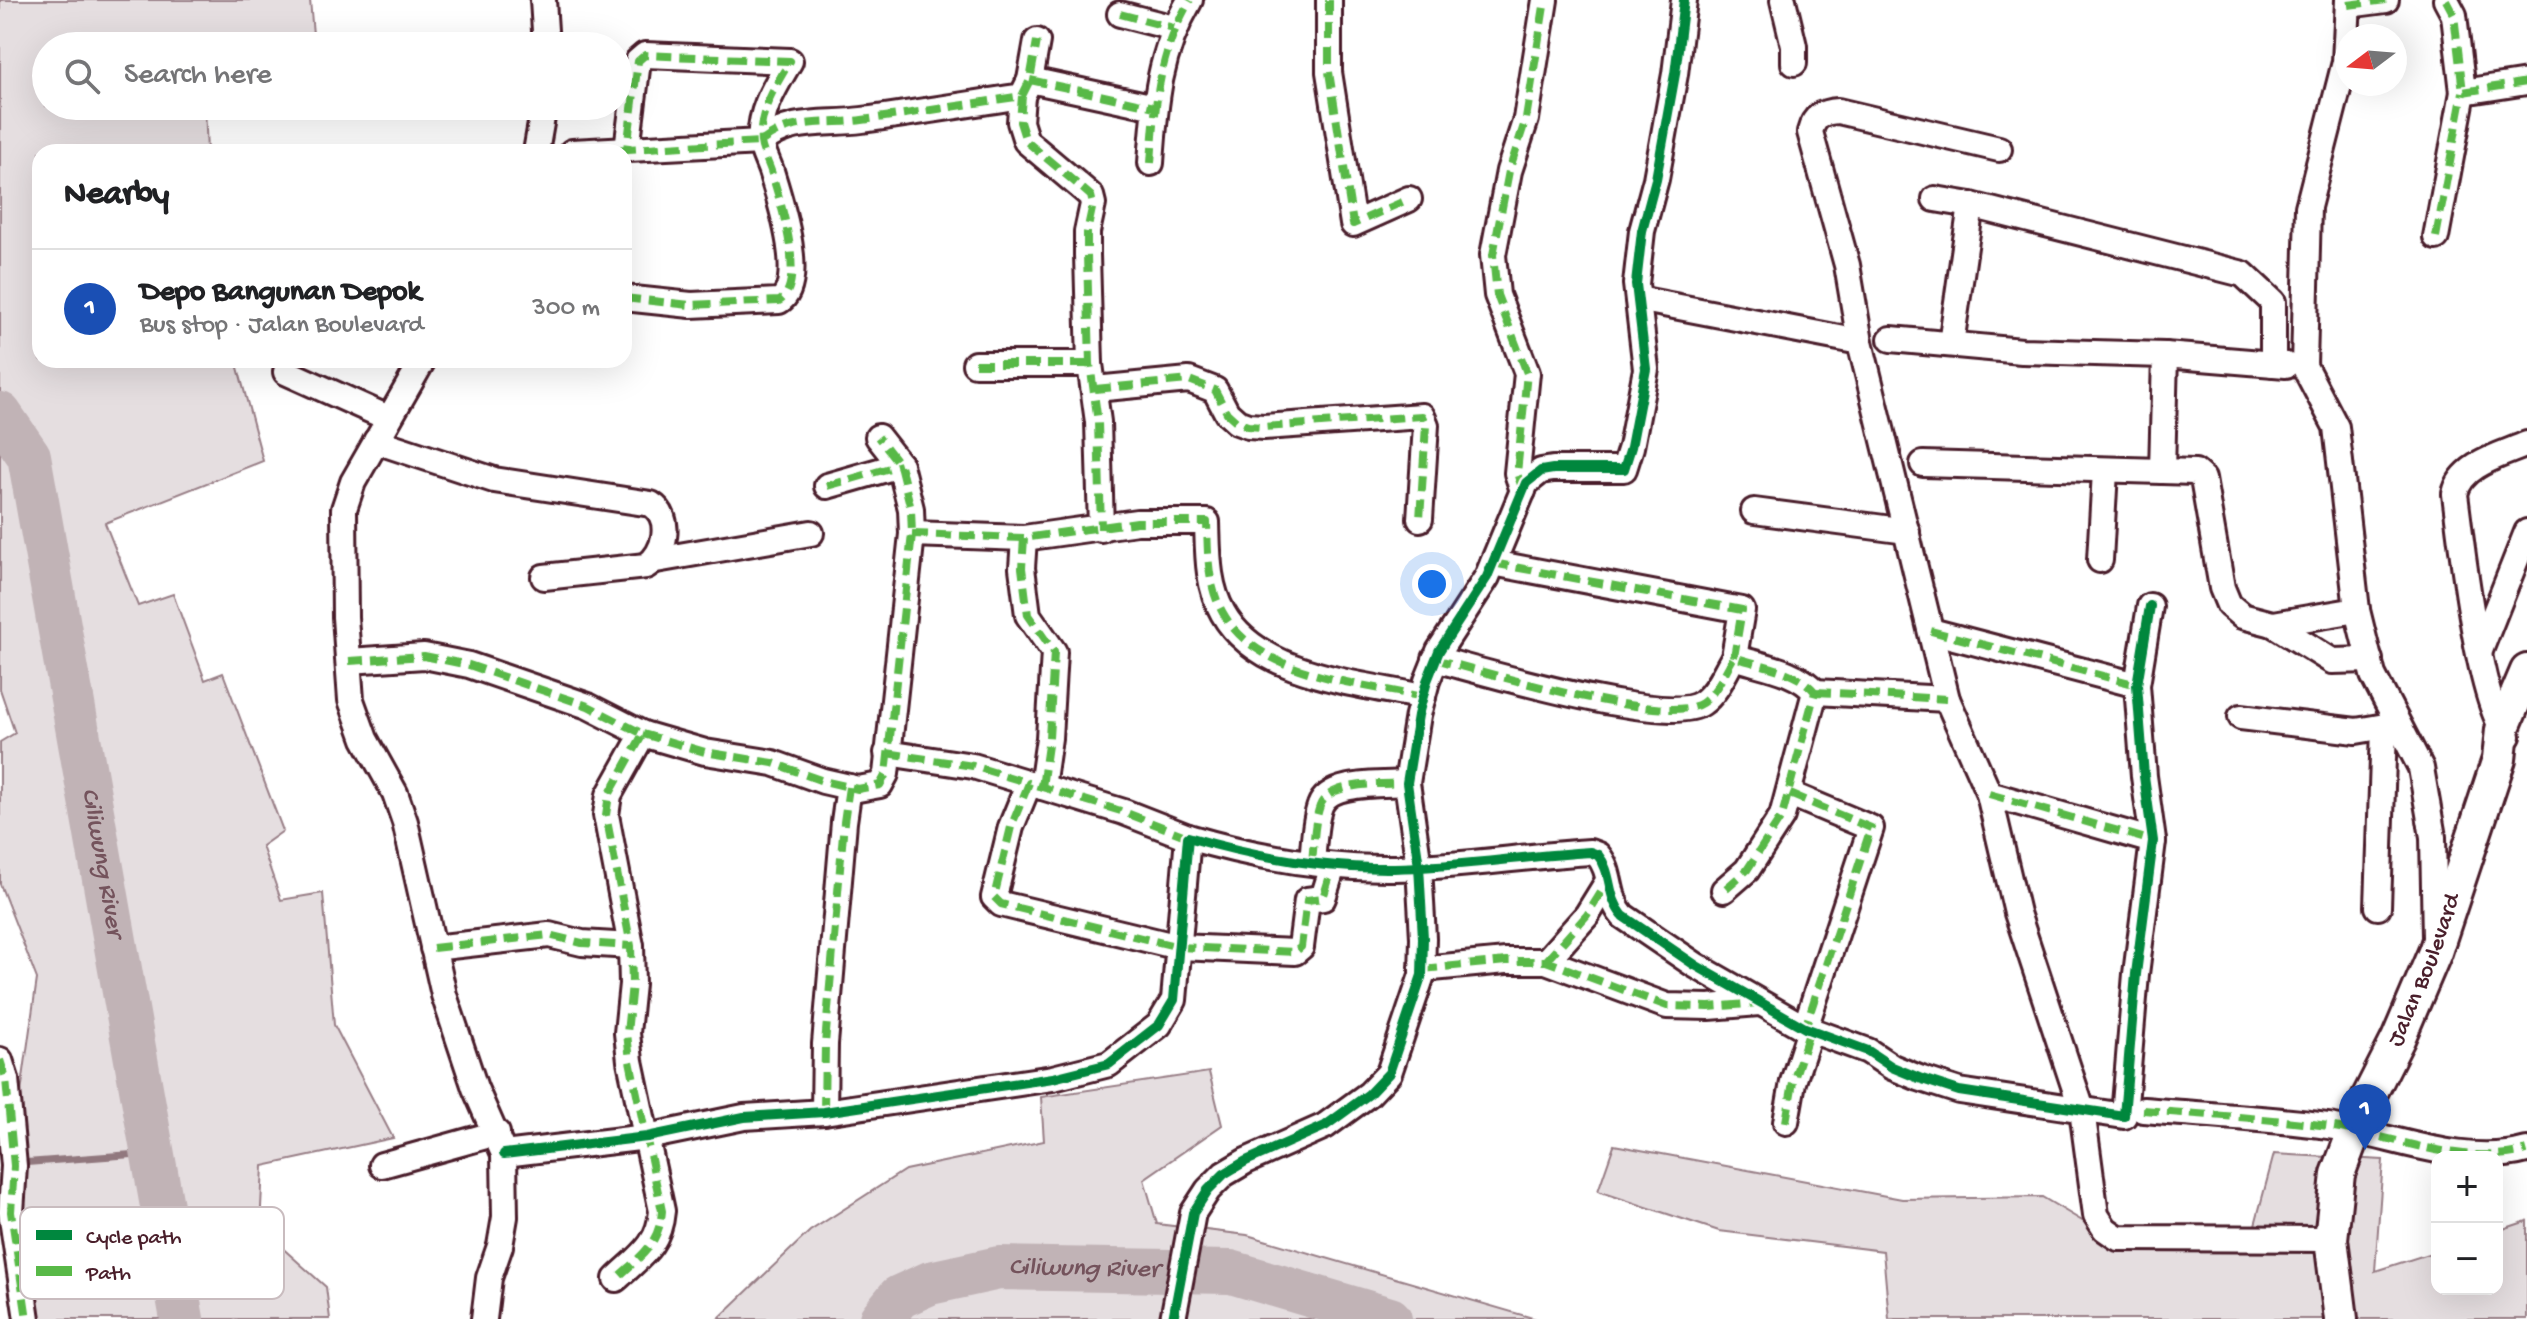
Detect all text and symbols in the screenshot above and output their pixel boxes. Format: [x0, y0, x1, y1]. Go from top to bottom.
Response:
north arrow [2335, 24, 2407, 96]
search box [32, 32, 632, 120]
icon: search [60, 54, 104, 98]
text: Search here [124, 59, 272, 94]
text: Nearby [64, 176, 169, 216]
text: Depo Bangunan Depok [140, 276, 421, 311]
text: 1 [85, 294, 95, 325]
text: 300 m [532, 294, 600, 325]
text: Bus stop · Jalan Boulevard [140, 311, 424, 342]
your location [1412, 564, 1452, 604]
water label: Ciliwung River [73, 786, 130, 944]
street label: Jalan Boulevard [2382, 888, 2468, 1052]
pin: 1 [2339, 1084, 2391, 1150]
map controls [2431, 1151, 2503, 1295]
button: + [2431, 1151, 2503, 1223]
legend [20, 1207, 284, 1299]
button: − [2431, 1223, 2503, 1295]
text: Cycle path [86, 1226, 182, 1252]
water label: Ciliwung River [1009, 1253, 1164, 1286]
text: Path [85, 1262, 131, 1288]

